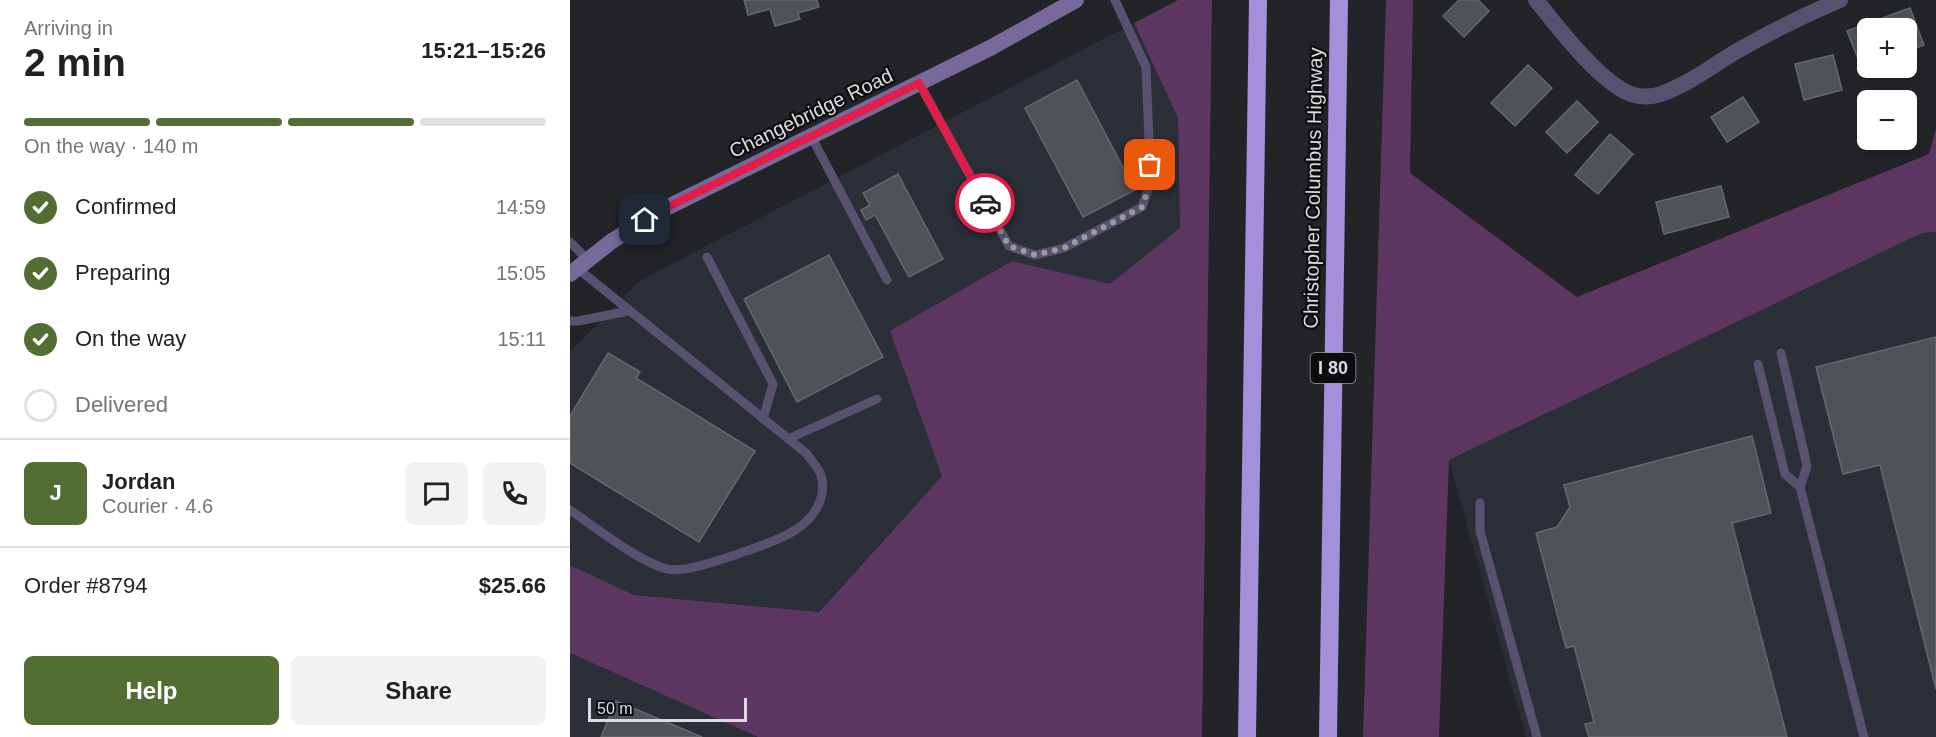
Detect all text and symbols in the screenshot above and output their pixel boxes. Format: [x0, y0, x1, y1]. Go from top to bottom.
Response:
text: Arriving in [24, 17, 113, 39]
map controls [1857, 18, 1917, 150]
button: + [1857, 18, 1917, 78]
text: 15:21–15:26 [421, 38, 546, 63]
text: 2 min [24, 41, 126, 84]
street label: Christopher Columbus Highway [1300, 47, 1326, 329]
street label: Changebridge Road [726, 64, 896, 162]
button: − [1857, 90, 1917, 150]
text: On the way · 140 m [24, 135, 199, 157]
pin [1124, 139, 1175, 190]
icon: bag [1133, 148, 1166, 181]
courier [955, 173, 1015, 233]
icon: car [969, 187, 1002, 220]
icon: check [24, 191, 57, 224]
text: Confirmed [75, 194, 176, 219]
pin [619, 194, 670, 245]
text: 14:59 [496, 196, 546, 218]
icon: home [628, 203, 661, 236]
icon: check [24, 257, 57, 290]
text: Preparing [75, 260, 170, 285]
text: 15:05 [496, 262, 546, 284]
icon: check [24, 323, 57, 356]
text: On the way [75, 326, 186, 351]
text: 15:11 [497, 328, 546, 350]
road number: I 80 [1310, 353, 1356, 383]
text: Delivered [75, 392, 168, 417]
button: chat [405, 462, 468, 525]
button: phone [483, 462, 546, 525]
text: Jordan [102, 469, 175, 494]
text: J [49, 480, 62, 505]
text: Courier · 4.6 [102, 495, 213, 517]
text: Order #8794 [24, 573, 148, 598]
text: $25.66 [479, 573, 546, 598]
button: Help [24, 656, 279, 725]
button: Share [291, 656, 546, 725]
scale bar [588, 695, 747, 722]
text: 50 m [597, 700, 633, 717]

